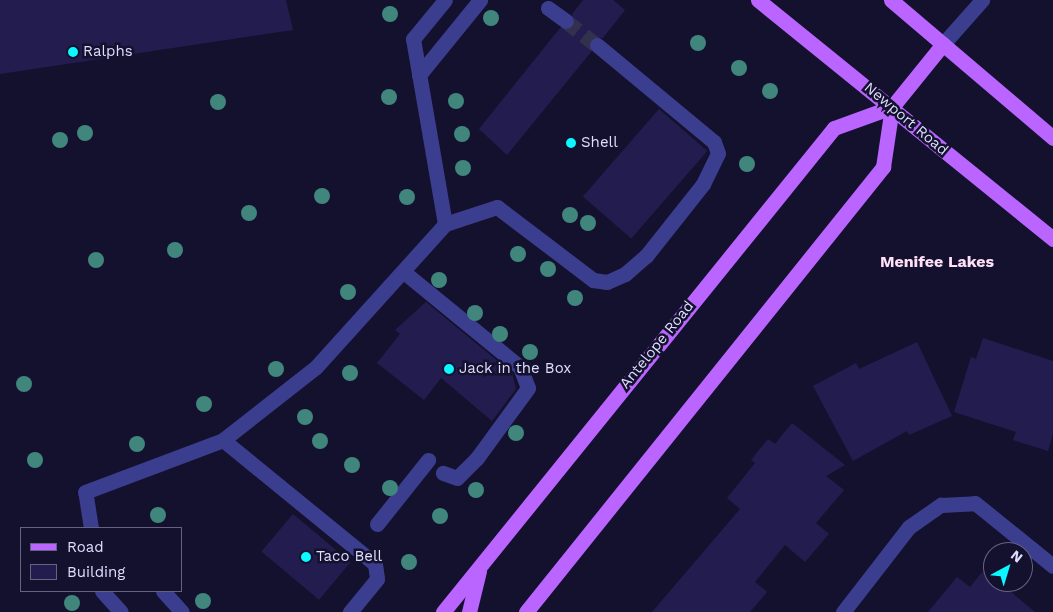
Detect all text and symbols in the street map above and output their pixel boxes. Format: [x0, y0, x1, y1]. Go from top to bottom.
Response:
place label: Ralphs [83, 43, 133, 61]
marker: Ralphs [67, 46, 79, 58]
street label: Newport Road [860, 79, 952, 159]
place label: Shell [581, 134, 618, 152]
marker: Shell [565, 137, 577, 149]
district label: Menifee Lakes [880, 252, 994, 272]
street label: Antelope Road [616, 298, 698, 392]
place label: Jack in the Box [459, 360, 572, 378]
marker: Jack in the Box [443, 363, 455, 375]
legend [20, 527, 182, 592]
text: Road [67, 538, 104, 556]
north arrow [983, 542, 1033, 592]
text: N [1008, 547, 1026, 566]
place label: Taco Bell [316, 548, 382, 566]
marker: Taco Bell [300, 551, 312, 563]
text: Building [67, 563, 125, 581]

